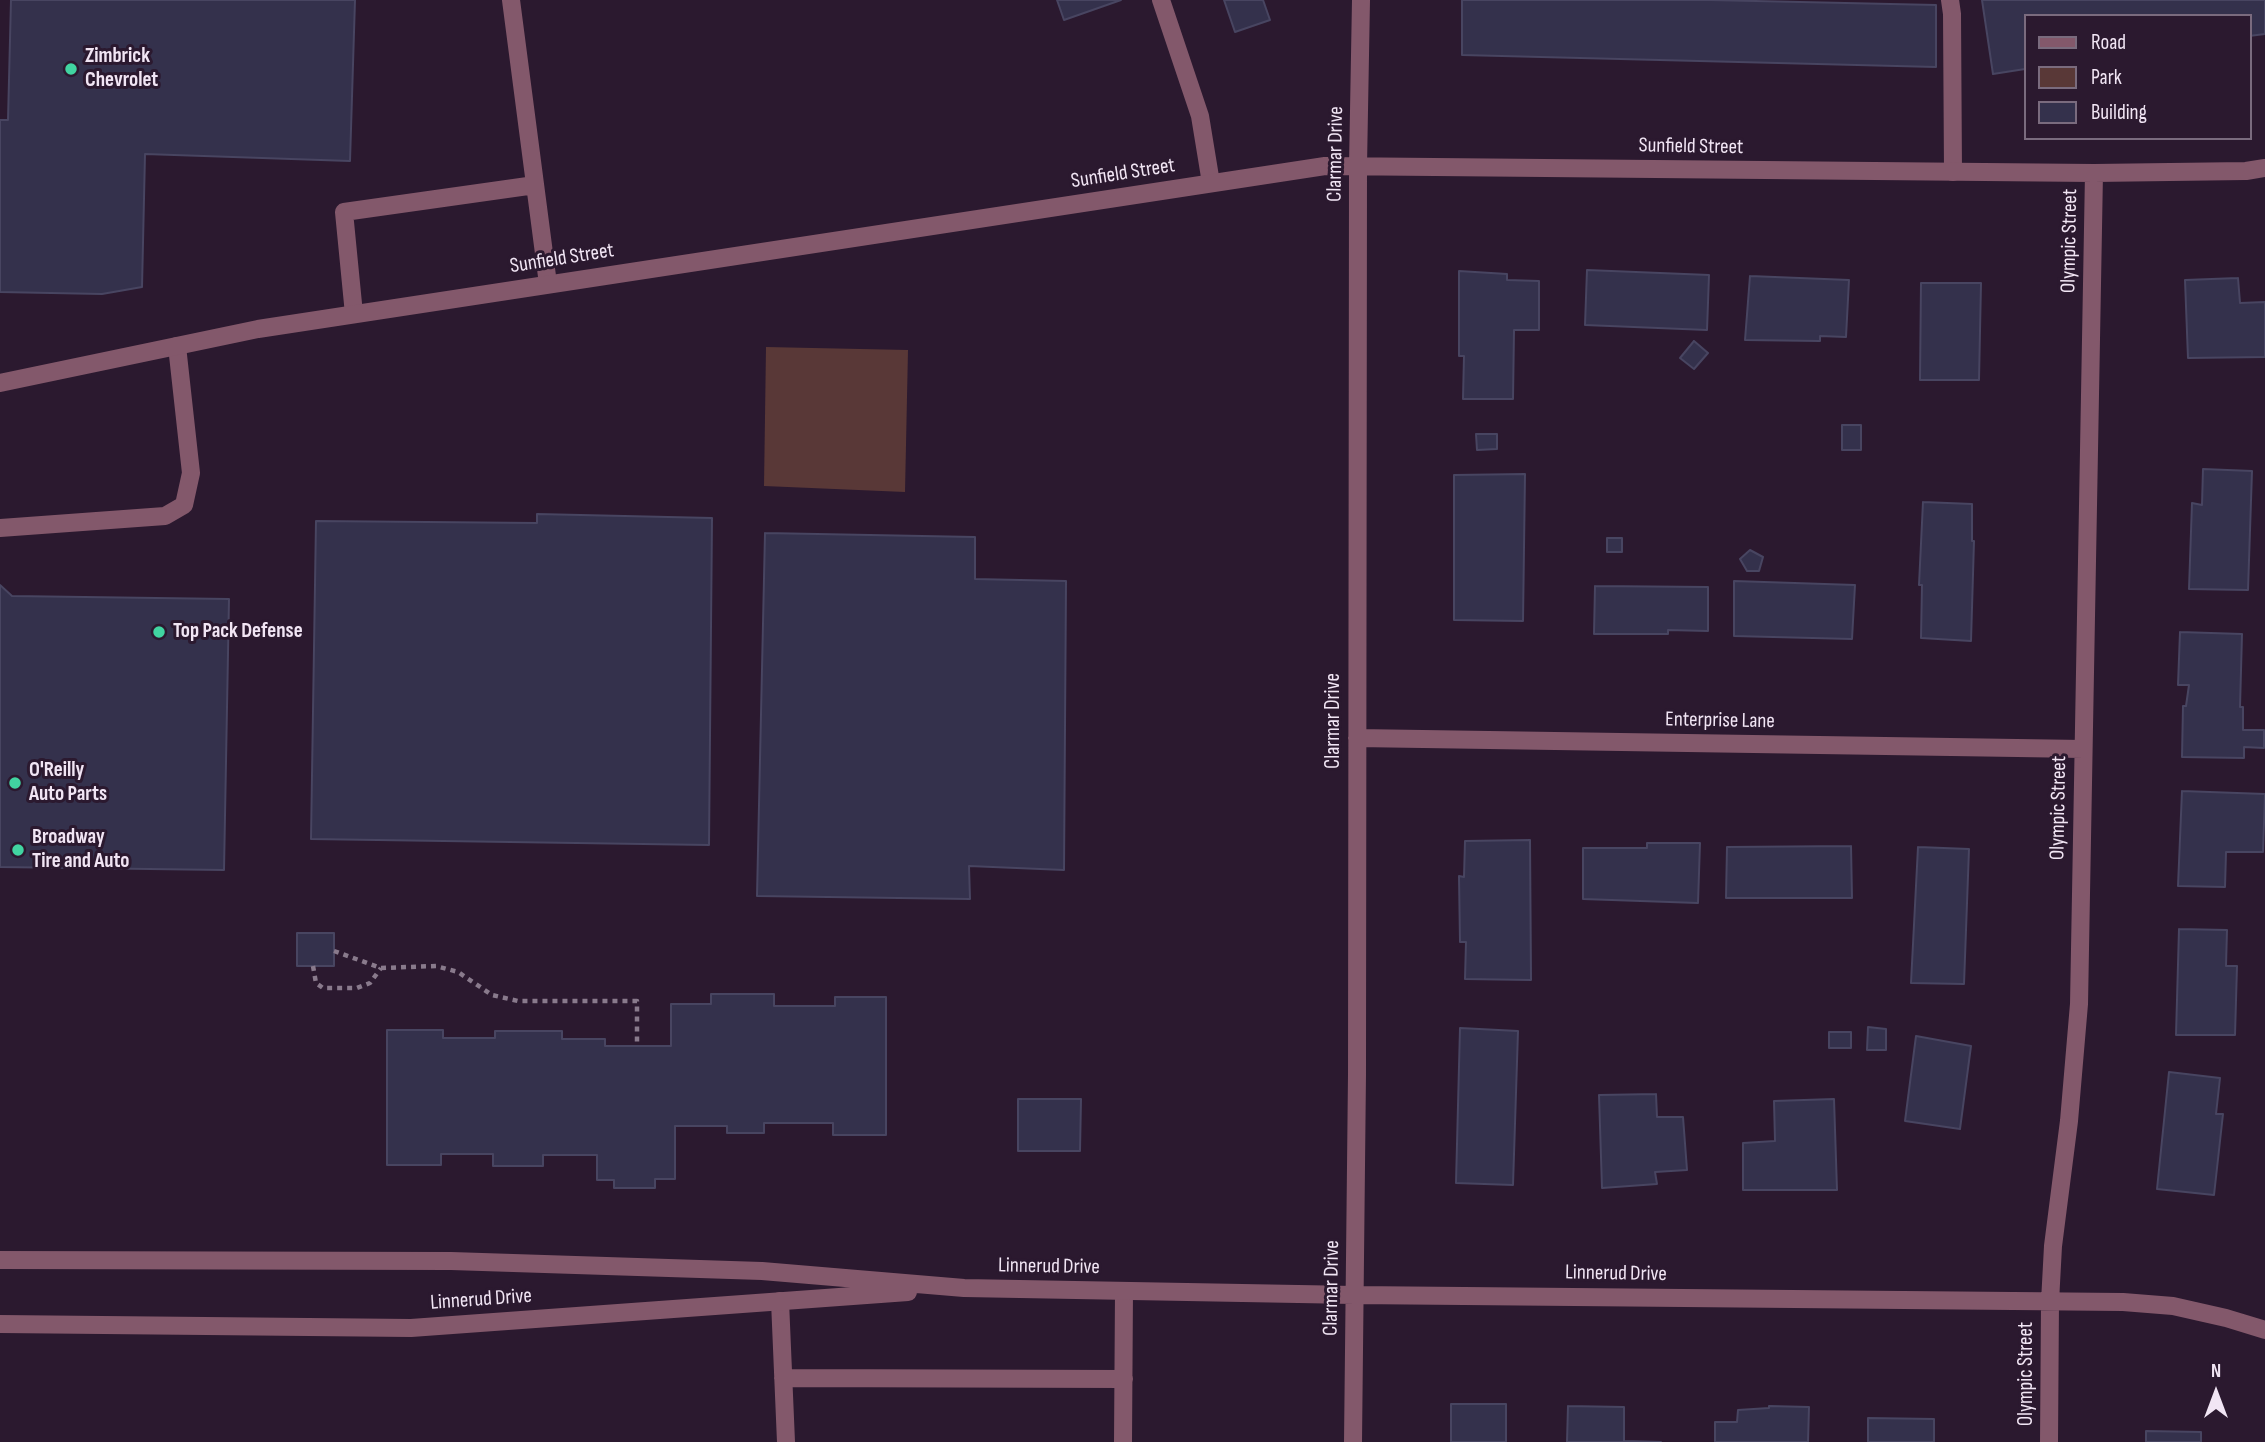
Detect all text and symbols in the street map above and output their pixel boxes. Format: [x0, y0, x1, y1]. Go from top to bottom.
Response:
legend [2024, 14, 2251, 140]
text: Road [2091, 30, 2126, 55]
place label: Zimbrick Chevrolet [85, 44, 158, 94]
marker: Zimbrick Chevrolet [63, 61, 79, 77]
text: Park [2091, 65, 2122, 90]
text: Building [2091, 100, 2147, 125]
street label: Clarmar Drive [1323, 106, 1349, 202]
street label: Sunfield Street [1638, 133, 1744, 161]
street label: Sunfield Street [1069, 153, 1177, 195]
street label: Olympic Street [2056, 189, 2084, 293]
street label: Sunfield Street [508, 238, 616, 280]
place label: Top Pack Defense [173, 619, 303, 645]
marker: Top Pack Defense [151, 624, 167, 640]
street label: Clarmar Drive [1321, 673, 1347, 769]
street label: Enterprise Lane [1665, 707, 1775, 735]
street label: Olympic Street [2045, 756, 2073, 860]
place label: O'Reilly Auto Parts [29, 758, 107, 808]
marker: O'Reilly Auto Parts [7, 775, 23, 791]
place label: Broadway Tire and Auto [32, 825, 129, 875]
marker: Broadway Tire and Auto [10, 842, 26, 858]
street label: Clarmar Drive [1319, 1240, 1345, 1336]
street label: Linnerud Drive [998, 1254, 1100, 1280]
street label: Linnerud Drive [1565, 1261, 1667, 1287]
street label: Linnerud Drive [429, 1284, 533, 1316]
street label: Olympic Street [2014, 1322, 2040, 1426]
north arrow [2181, 1358, 2251, 1428]
text: N [2211, 1360, 2221, 1383]

